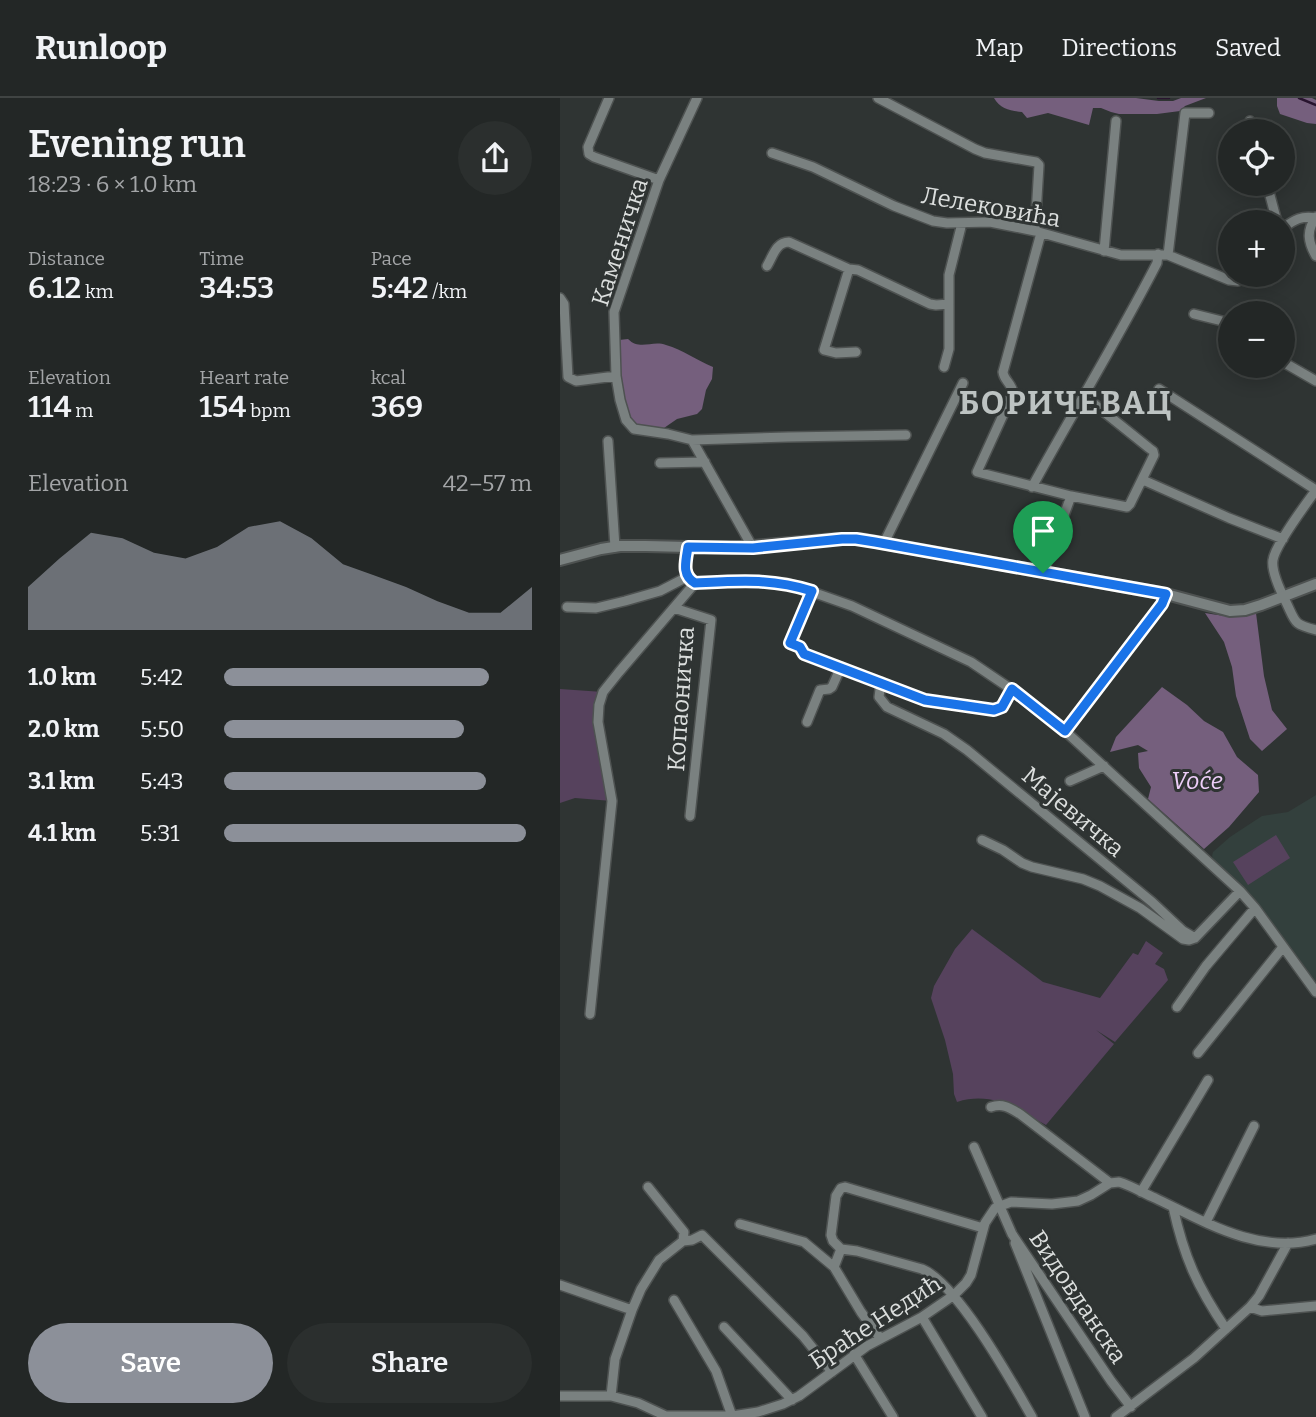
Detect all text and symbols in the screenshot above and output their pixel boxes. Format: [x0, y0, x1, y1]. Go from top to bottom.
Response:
text: Runloop [35, 28, 167, 68]
text: Map [975, 34, 1024, 62]
text: Directions [1062, 34, 1177, 62]
text: Saved [1215, 34, 1281, 62]
map controls [1218, 119, 1295, 378]
button: locate [1218, 119, 1295, 196]
text: Evening run [28, 121, 246, 167]
button: share [458, 121, 532, 195]
text: 18:23 · 6 × 1.0 km [28, 170, 197, 198]
street label: Каменичка [586, 174, 654, 310]
street label: Лелековића [919, 181, 1063, 233]
button: + [1218, 210, 1295, 287]
text: Distance [28, 247, 105, 270]
text: Time [199, 247, 244, 270]
text: Pace [371, 247, 412, 270]
text: 6.12 [28, 270, 81, 306]
text: 34:53 [199, 270, 274, 306]
text: 5:42 [371, 270, 428, 306]
text: km [81, 280, 114, 303]
text: /km [428, 280, 467, 303]
button: − [1218, 301, 1295, 378]
text: Elevation [28, 366, 111, 389]
text: Heart rate [199, 366, 289, 389]
text: kcal [371, 366, 406, 389]
district label: БОРИЧЕВАЦ [959, 384, 1173, 422]
text: 114 [28, 389, 71, 425]
text: 154 [199, 389, 246, 425]
text: 369 [371, 389, 423, 425]
text: m [71, 399, 93, 422]
text: bpm [246, 399, 291, 422]
text: Elevation [28, 469, 128, 497]
text: 42–57 m [443, 469, 532, 497]
pin [1013, 501, 1073, 573]
icon: arrive [1024, 512, 1062, 550]
street label: Копаоничка [662, 626, 700, 772]
text: 1.0 km [28, 663, 97, 691]
text: 5:42 [140, 663, 183, 691]
text: 2.0 km [28, 715, 99, 743]
text: 5:50 [140, 715, 184, 743]
street label: Мајевичка [1016, 761, 1130, 863]
text: 3.1 km [28, 767, 95, 795]
text: 5:43 [140, 767, 184, 795]
park label: Voće [1171, 767, 1223, 795]
text: 4.1 km [28, 819, 96, 847]
text: 5:31 [140, 819, 180, 847]
street label: Видовданска [1023, 1225, 1133, 1369]
street label: Браће Недић [804, 1269, 946, 1375]
button: Save [28, 1323, 273, 1403]
button: Share [287, 1323, 532, 1403]

